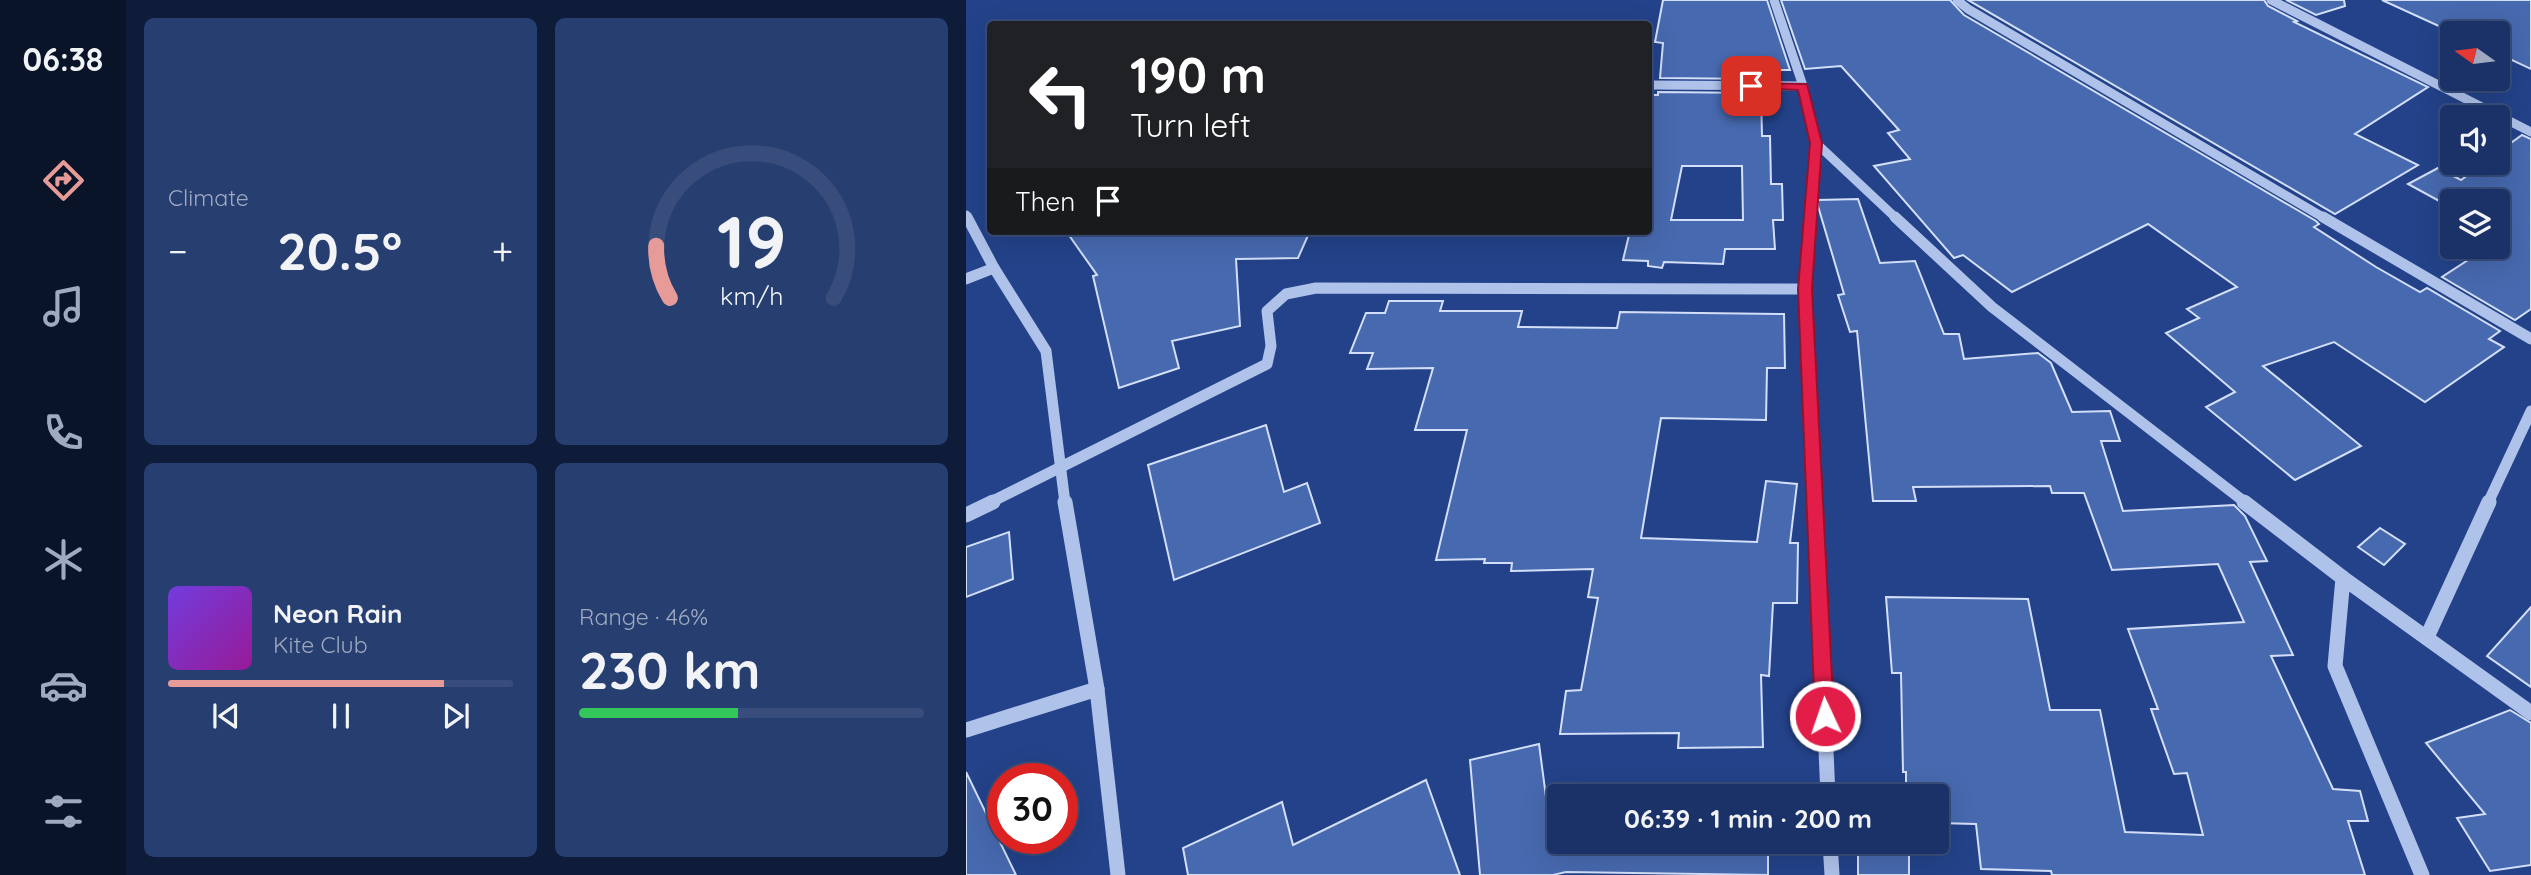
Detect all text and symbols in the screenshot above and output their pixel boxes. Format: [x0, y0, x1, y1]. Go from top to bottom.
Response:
north arrow [2440, 21, 2510, 91]
map controls [2440, 21, 2510, 259]
text: 06:38 [23, 39, 103, 79]
text: 190 m [1130, 44, 1266, 105]
icon: left [1015, 49, 1106, 140]
pin [1721, 56, 1781, 116]
icon: arrive [1732, 67, 1770, 105]
text: Turn left [1130, 105, 1251, 145]
button: sound [2440, 105, 2510, 175]
icon: directions [39, 156, 88, 205]
icon: arrive [1089, 182, 1127, 220]
text: Climate [168, 183, 249, 212]
text: Then [1015, 185, 1075, 218]
button: layers [2440, 189, 2510, 259]
text: 19 [717, 195, 786, 286]
text: 20.5° [277, 218, 402, 283]
text: − [168, 227, 188, 275]
text: + [492, 227, 513, 275]
text: km/h [720, 279, 783, 310]
icon: music [39, 282, 88, 331]
icon: phone [39, 408, 88, 457]
icon: climate [39, 535, 88, 584]
text: Neon Rain [273, 597, 402, 630]
text: Range · 46% [579, 602, 708, 631]
text: Kite Club [273, 630, 368, 659]
text: 230 km [579, 637, 761, 702]
icon: car [39, 661, 88, 710]
position arrow [1788, 679, 1862, 753]
icon: previous [207, 697, 245, 735]
icon: pause [322, 697, 360, 735]
icon: next [437, 697, 475, 735]
speed limit sign: 30 [987, 763, 1078, 854]
icon: filters [39, 787, 88, 836]
text: 06:39 · 1 min · 200 m [1624, 802, 1872, 835]

